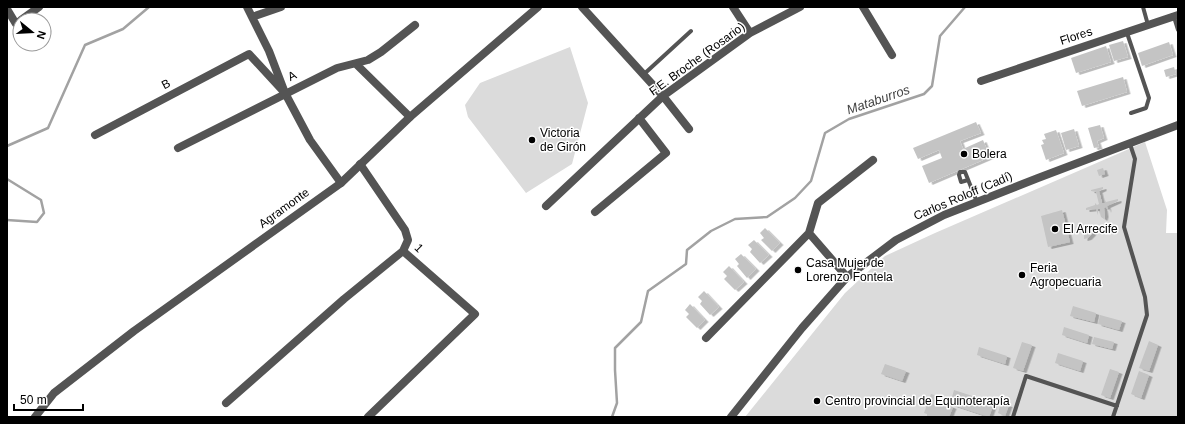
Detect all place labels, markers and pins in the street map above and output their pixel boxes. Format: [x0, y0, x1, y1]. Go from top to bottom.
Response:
place label: Victoria de Girón [540, 126, 586, 154]
marker: Victoria de Girón [527, 135, 537, 145]
place label: Bolera [972, 147, 1007, 161]
marker: Bolera [959, 149, 969, 159]
place label: El Arrecife [1063, 222, 1118, 236]
marker: El Arrecife [1050, 224, 1060, 234]
place label: Casa Mujer de Lorenzo Fontela [806, 256, 893, 284]
place label: Feria Agropecuaria [1030, 261, 1102, 289]
marker: Casa Mujer de Lorenzo Fontela [793, 265, 803, 275]
marker: Feria Agropecuaria [1017, 270, 1027, 280]
place label: Centro provincial de Equinoterapía [825, 394, 1010, 408]
marker: Centro provincial de Equinoterapía [812, 396, 822, 406]

